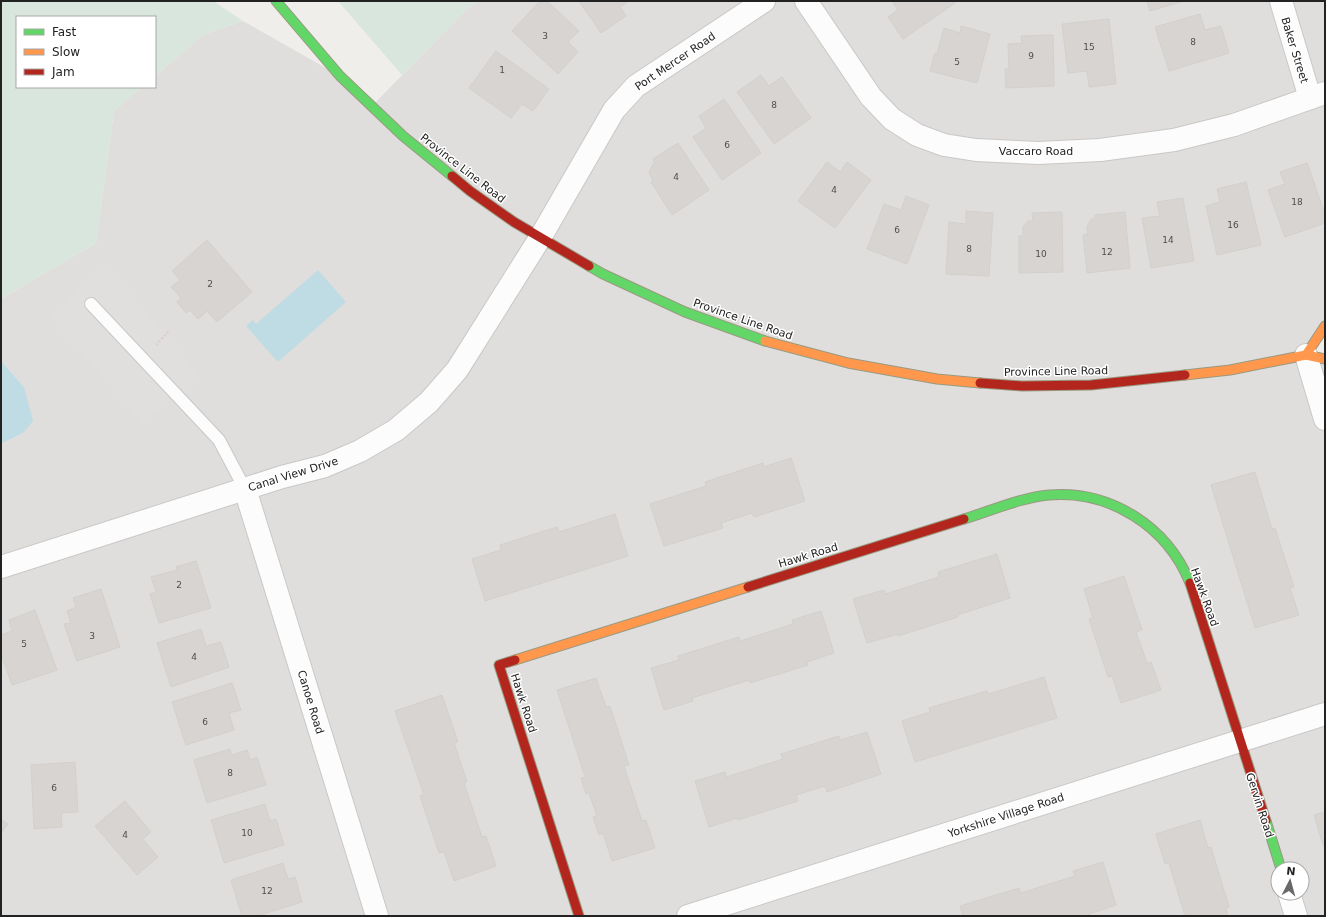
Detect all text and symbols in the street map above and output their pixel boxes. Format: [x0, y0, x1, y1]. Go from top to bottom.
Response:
street label: Baker Street [1278, 15, 1311, 85]
legend [16, 16, 156, 88]
text: Fast [52, 25, 76, 39]
street label: Port Mercer Road [633, 30, 718, 93]
house number: 3 [542, 31, 548, 41]
house number: 8 [1190, 37, 1196, 47]
house number: 15 [1083, 42, 1095, 52]
text: Slow [52, 45, 80, 59]
house number: 9 [1028, 51, 1034, 61]
house number: 5 [954, 57, 960, 67]
text: Jam [51, 65, 75, 79]
house number: 1 [499, 65, 505, 75]
house number: 8 [771, 100, 777, 110]
street label: Province Line Road [418, 131, 508, 206]
house number: 6 [724, 140, 730, 150]
street label: Vaccaro Road [999, 145, 1073, 158]
house number: 4 [673, 172, 679, 182]
house number: 4 [831, 185, 837, 195]
house number: 18 [1291, 197, 1303, 207]
house number: 16 [1227, 220, 1239, 230]
house number: 6 [894, 225, 900, 235]
house number: 14 [1162, 235, 1174, 245]
house number: 8 [966, 244, 972, 254]
house number: 12 [1101, 247, 1113, 257]
house number: 10 [1035, 249, 1047, 259]
house number: 2 [207, 279, 213, 289]
street label: Province Line Road [691, 296, 794, 343]
street label: Province Line Road [1004, 364, 1108, 379]
street label: Canal View Drive [246, 455, 340, 494]
street label: Hawk Road [777, 540, 839, 571]
street label: Hawk Road [1188, 566, 1221, 628]
house number: 2 [176, 580, 182, 590]
house number: 3 [89, 631, 95, 641]
house number: 5 [21, 639, 27, 649]
house number: 4 [191, 652, 197, 662]
street label: Canoe Road [295, 669, 326, 736]
street label: Hawk Road [508, 672, 539, 734]
house number: 6 [202, 717, 208, 727]
house number: 8 [227, 768, 233, 778]
street label: Gervin Road [1243, 771, 1276, 839]
house number: 6 [51, 783, 57, 793]
street label: Yorkshire Village Road [946, 791, 1066, 841]
house number: 10 [241, 828, 253, 838]
house number: 4 [122, 830, 128, 840]
north arrow [1270, 861, 1310, 901]
text: N [1286, 865, 1296, 878]
house number: 12 [261, 886, 273, 896]

